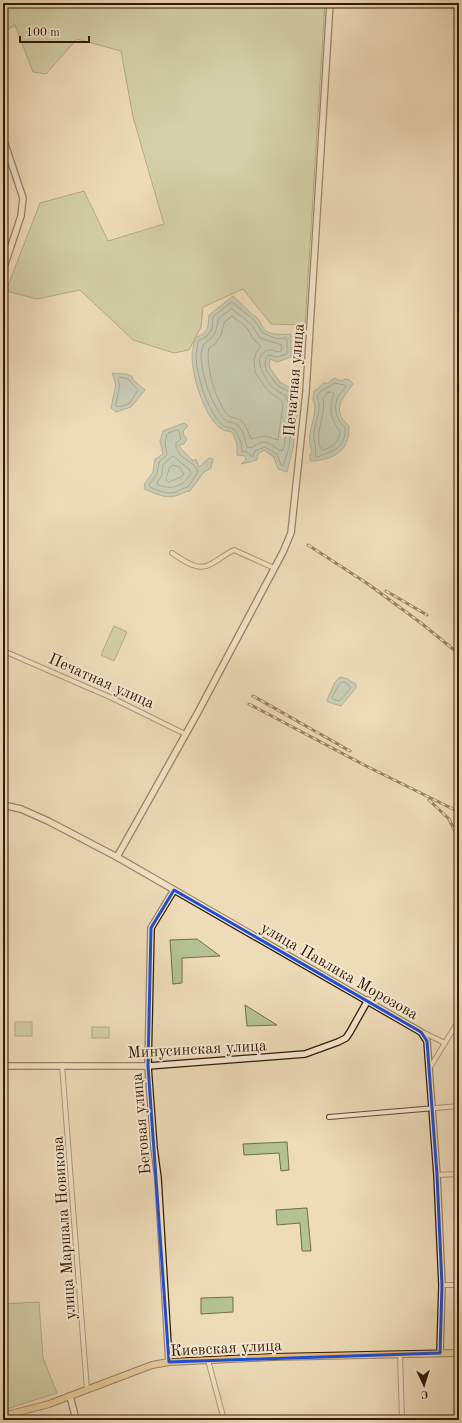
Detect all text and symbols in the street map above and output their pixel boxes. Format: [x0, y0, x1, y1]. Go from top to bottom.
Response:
scale bar [20, 18, 89, 44]
text: 100 m [26, 27, 60, 39]
street label: Печатная улица [282, 323, 308, 438]
street label: Печатная улица [46, 651, 157, 712]
street label: улица Павлика Морозова [258, 920, 420, 1023]
street label: Минусинская улица [127, 1038, 267, 1062]
street label: Беговая улица [130, 1072, 154, 1175]
street label: улица Маршала Новикова [51, 1135, 79, 1320]
street label: Киевская улица [170, 1338, 283, 1360]
north arrow [404, 1365, 444, 1405]
text: С [421, 1388, 429, 1399]

